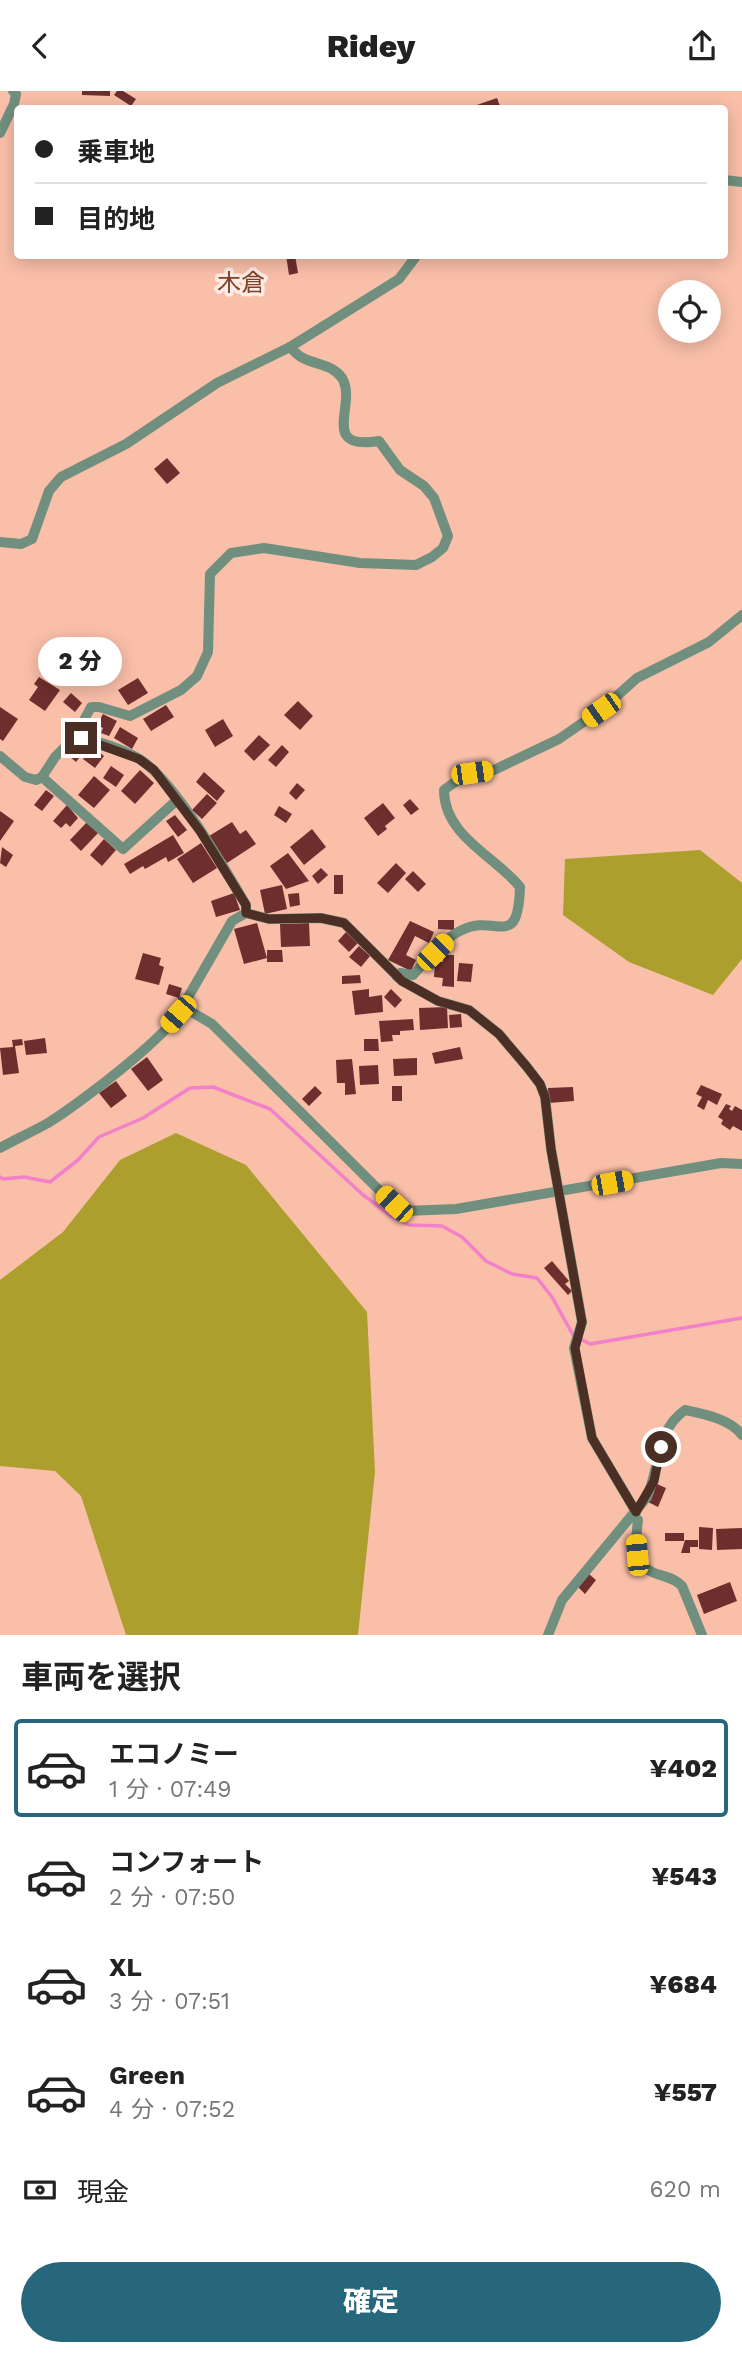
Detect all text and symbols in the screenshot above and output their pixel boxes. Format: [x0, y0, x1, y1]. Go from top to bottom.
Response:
icon: back [21, 27, 59, 65]
text: Ridey [327, 27, 415, 65]
icon: share [683, 27, 721, 65]
text: 乗車地 [77, 137, 155, 167]
text: 目的地 [77, 204, 155, 234]
district label: 木倉 [217, 269, 265, 297]
map controls [658, 280, 721, 343]
button: locate [658, 280, 721, 343]
callout: 2 分 [39, 637, 123, 685]
text: 2 分 [59, 648, 101, 675]
car [578, 689, 625, 731]
route end [65, 722, 97, 754]
car [450, 760, 495, 786]
car [413, 930, 458, 974]
car [157, 991, 200, 1037]
car [590, 1169, 635, 1197]
car [372, 1182, 417, 1226]
route start [645, 1431, 677, 1463]
car [625, 1533, 650, 1577]
text: 車両を選択 [21, 1658, 181, 1696]
icon: car [25, 1737, 88, 1800]
text: エコノミー [109, 1739, 239, 1769]
text: ¥402 [650, 1753, 717, 1783]
text: 1 分 · 07:49 [109, 1776, 232, 1803]
icon: car [25, 1845, 88, 1908]
text: コンフォート [109, 1847, 264, 1877]
text: ¥543 [651, 1861, 717, 1891]
text: 2 分 · 07:50 [109, 1884, 235, 1911]
text: XL [109, 1952, 142, 1982]
icon: car [25, 1953, 88, 2016]
text: ¥684 [650, 1969, 717, 1999]
text: 3 分 · 07:51 [109, 1988, 230, 2015]
text: Green [109, 2060, 185, 2090]
icon: car [25, 2061, 88, 2124]
text: ¥557 [654, 2077, 717, 2107]
text: 4 分 · 07:52 [109, 2096, 235, 2123]
icon: cash [21, 2171, 59, 2209]
text: 620 m [650, 2176, 721, 2203]
text: 現金 [77, 2177, 129, 2207]
button: 確定 [21, 2262, 721, 2342]

